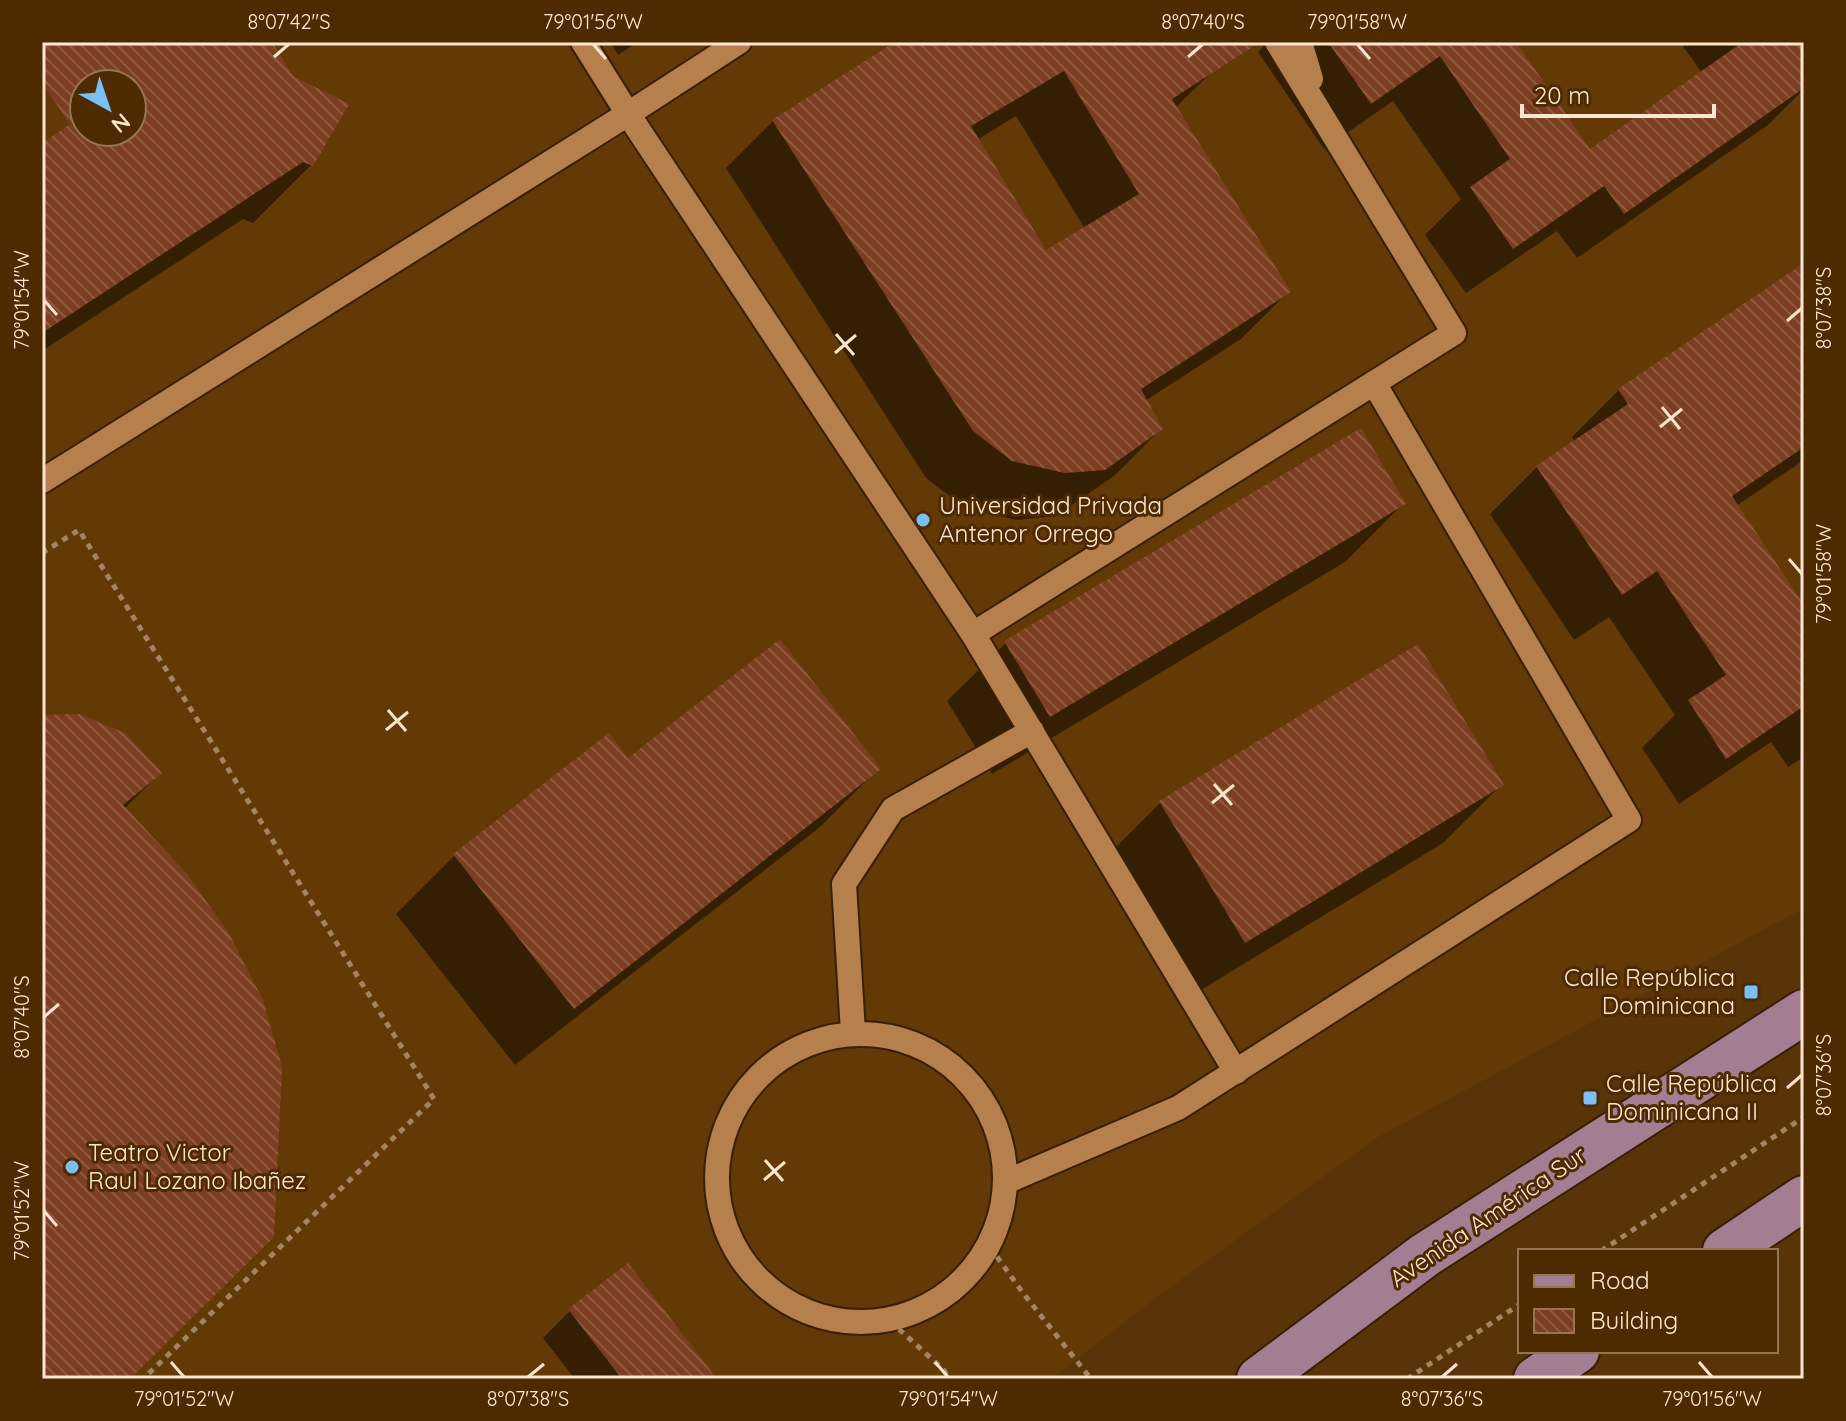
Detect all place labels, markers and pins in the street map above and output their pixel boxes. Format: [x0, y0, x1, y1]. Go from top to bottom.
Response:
place label: Universidad Privada Antenor Orrego [939, 490, 1162, 548]
marker: Universidad Privada Antenor Orrego [914, 511, 932, 529]
place label: Calle República Dominicana [1564, 962, 1735, 1020]
marker: Calle República Dominicana [1742, 983, 1760, 1001]
place label: Calle República Dominicana II [1606, 1068, 1777, 1126]
marker: Calle República Dominicana II [1581, 1089, 1599, 1107]
place label: Teatro Victor Raul Lozano Ibañez [88, 1137, 306, 1195]
marker: Teatro Victor Raul Lozano Ibañez [63, 1158, 81, 1176]

